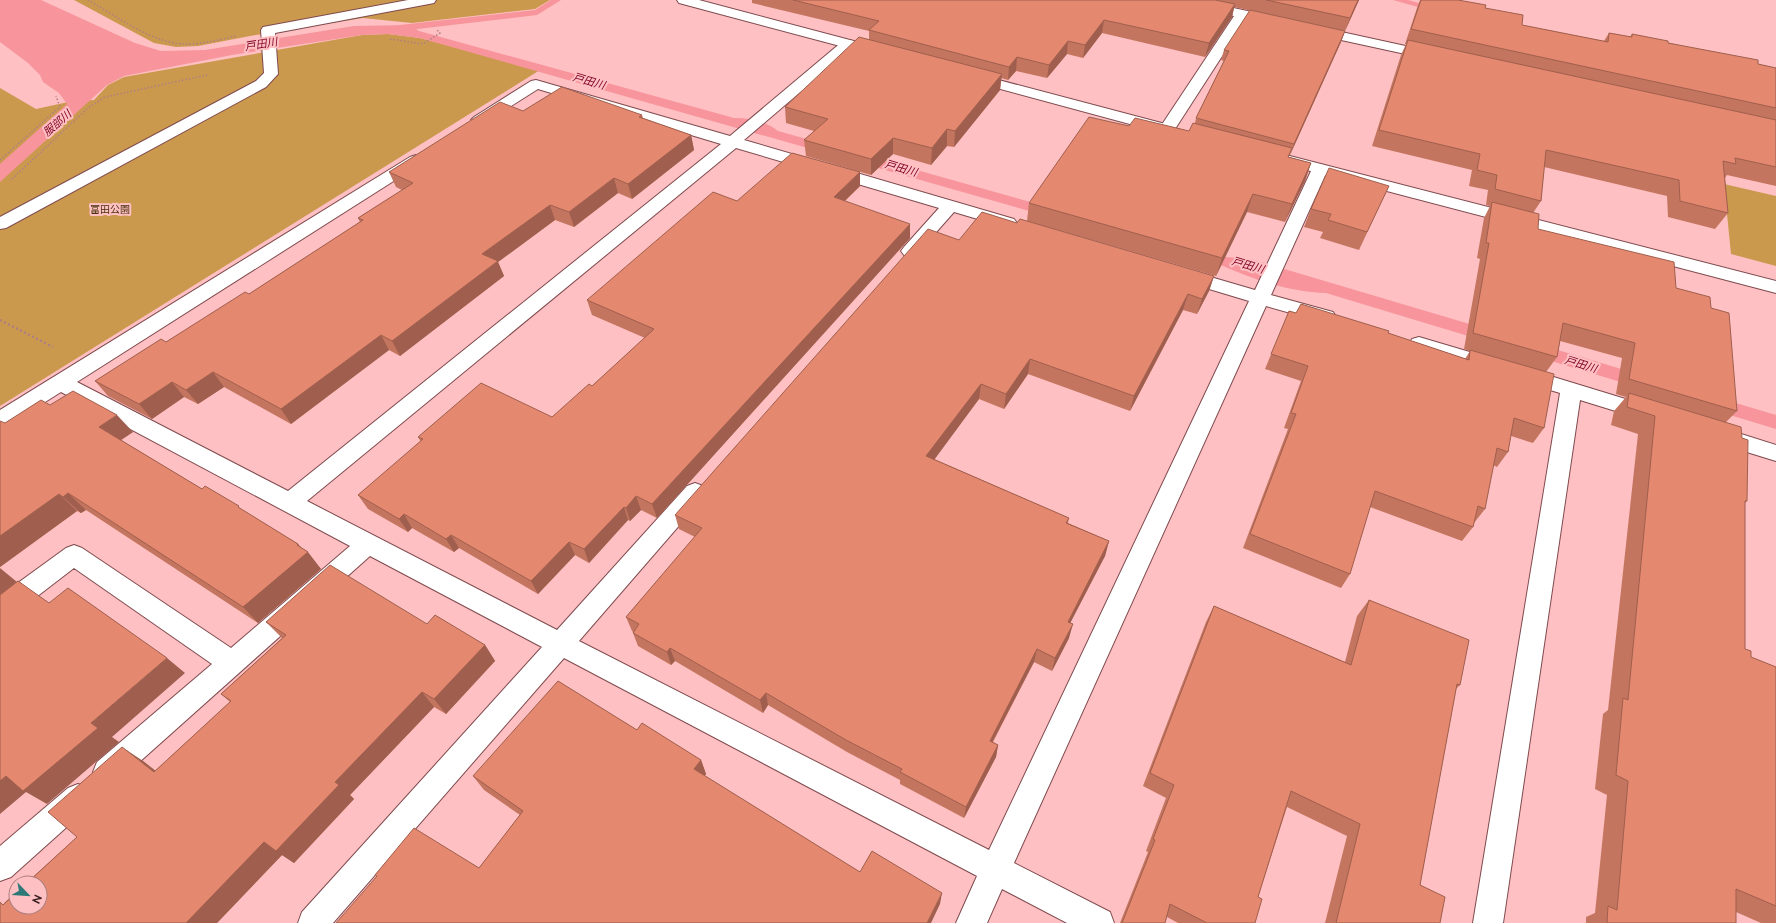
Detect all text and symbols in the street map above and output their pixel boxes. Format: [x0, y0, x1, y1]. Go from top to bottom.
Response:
water label: 戸田川 [244, 35, 279, 53]
water label: 戸田川 [571, 71, 607, 93]
water label: 服部川 [41, 107, 75, 139]
water label: 戸田川 [883, 158, 919, 180]
park label: 富田公園 [90, 204, 130, 215]
water label: 戸田川 [1230, 255, 1266, 277]
water label: 戸田川 [1563, 353, 1599, 376]
north arrow [8, 875, 48, 915]
text: N [29, 892, 44, 906]

